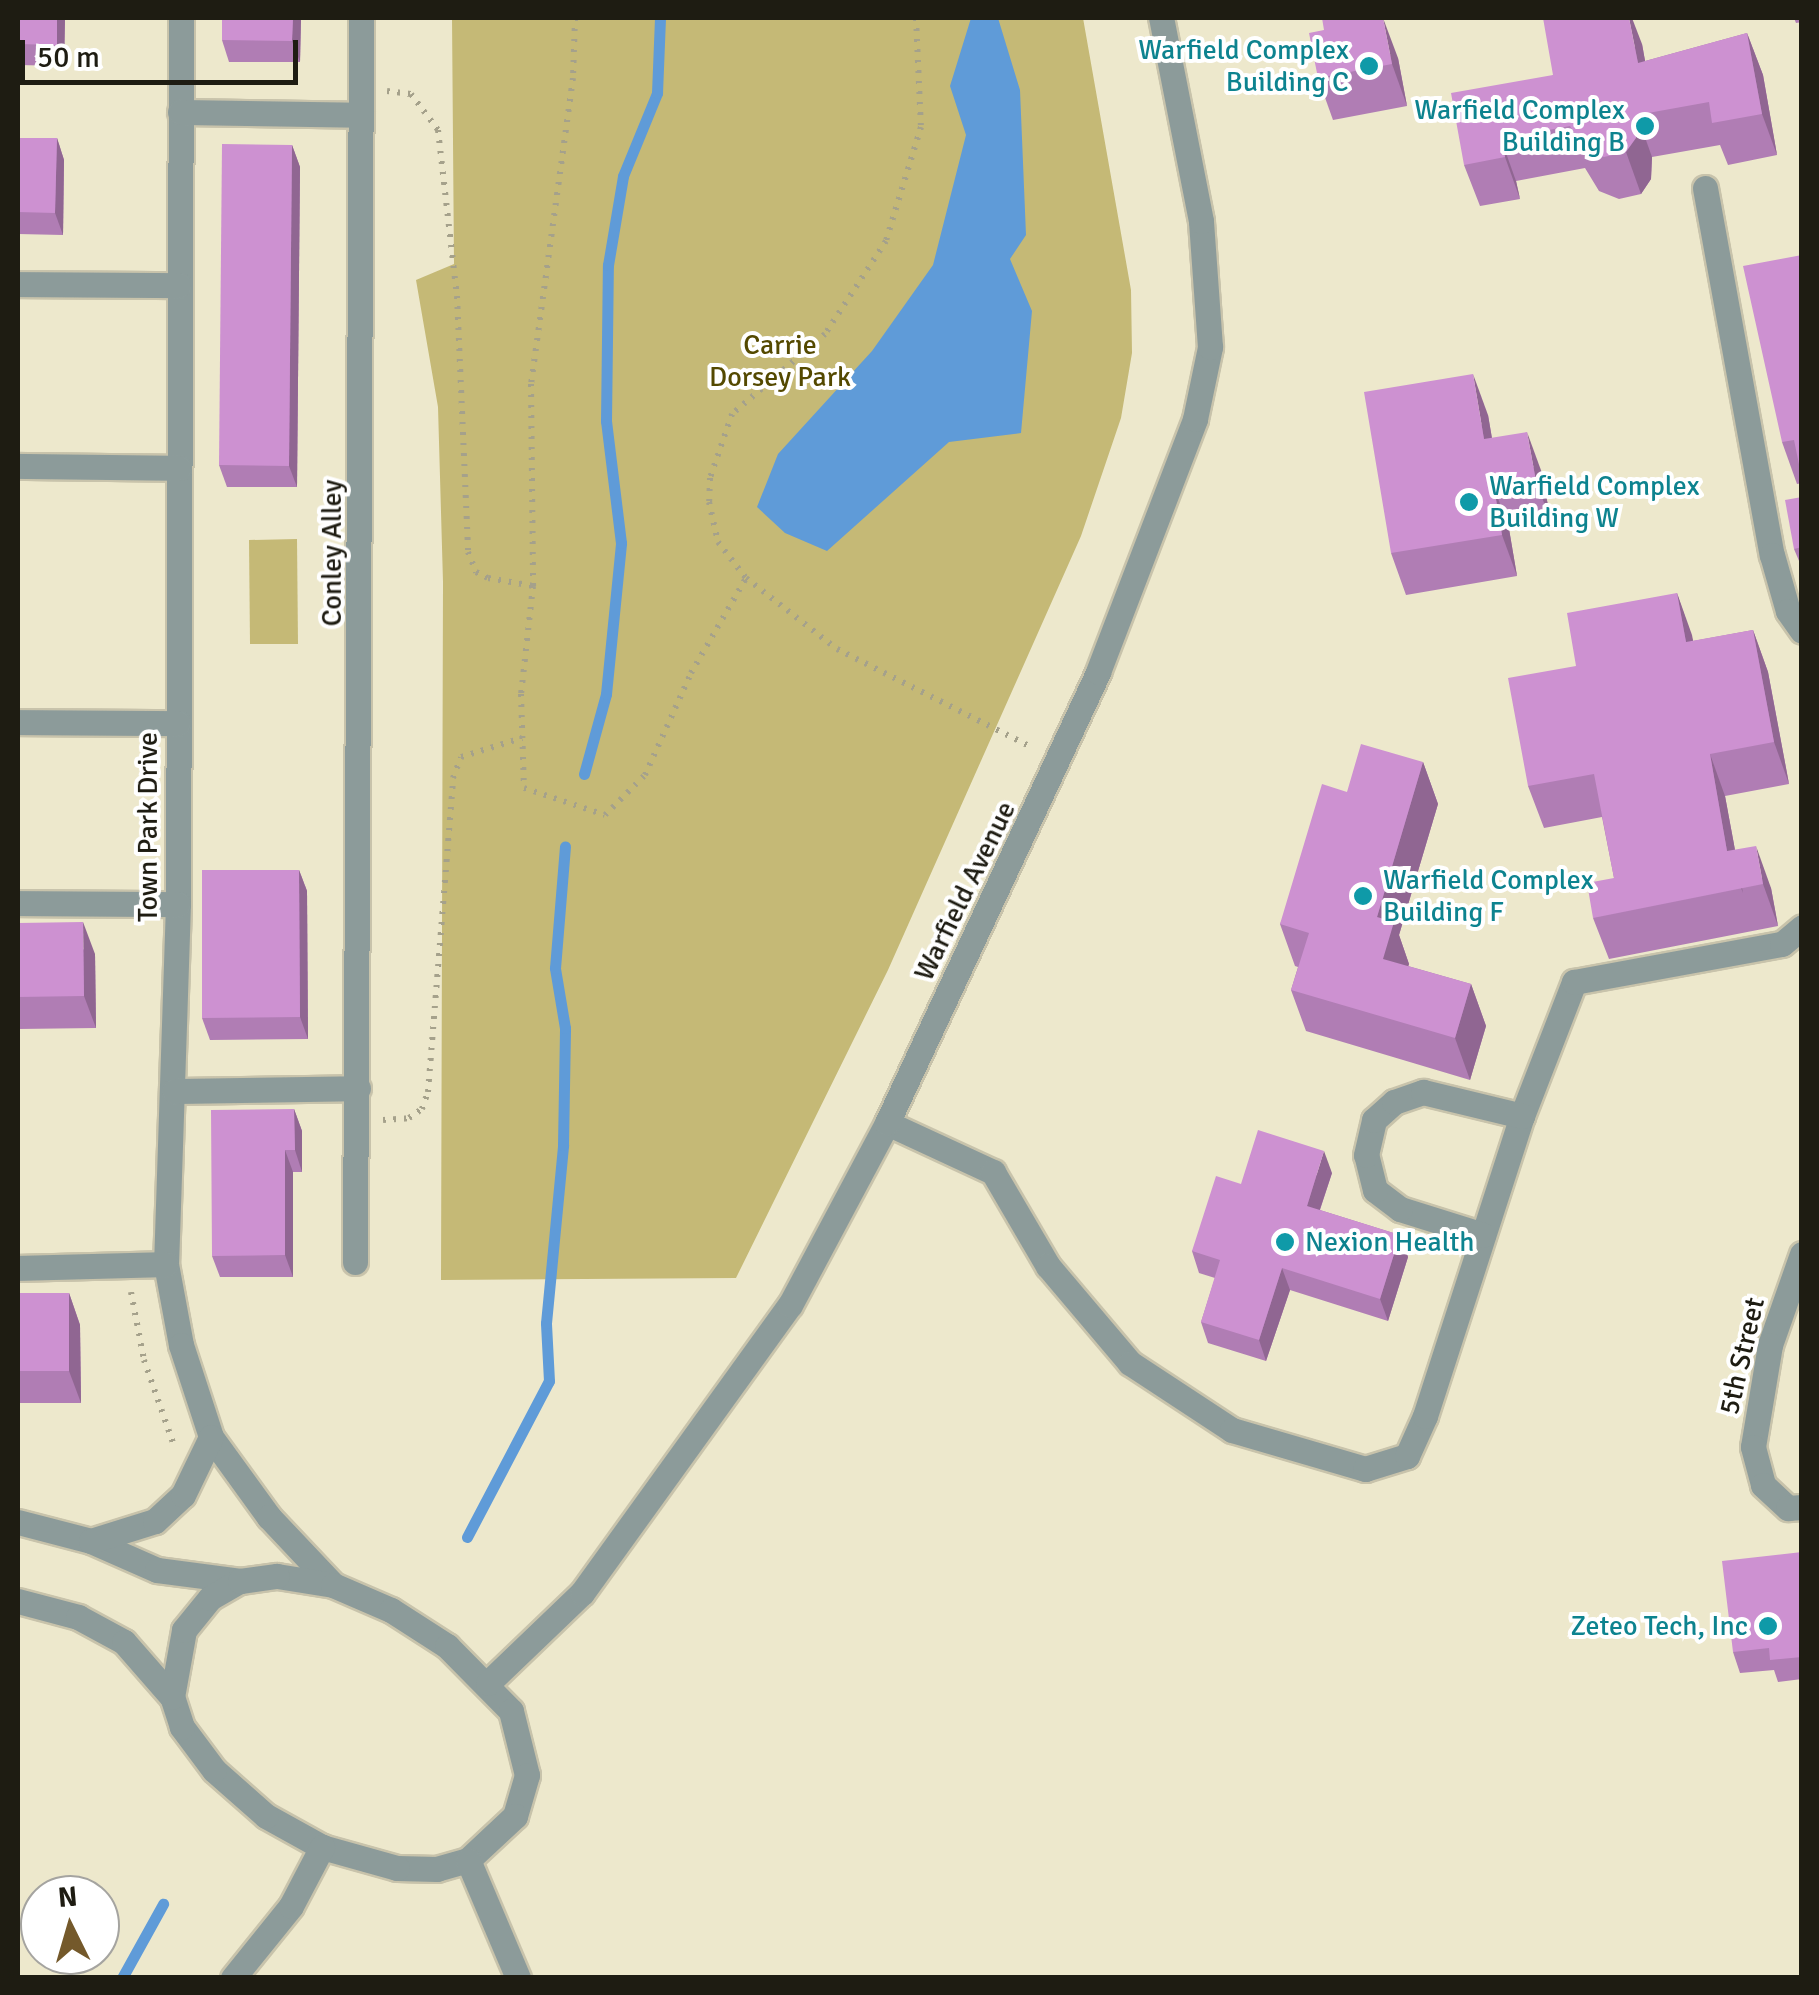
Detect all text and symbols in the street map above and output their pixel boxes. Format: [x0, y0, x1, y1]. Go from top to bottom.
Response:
scale bar [25, 20, 302, 82]
place label: Warfield Complex Building C [1138, 33, 1349, 99]
text: 50 m [37, 39, 100, 76]
marker: Warfield Complex Building C [1358, 55, 1380, 77]
place label: Warfield Complex Building B [1414, 93, 1625, 159]
marker: Warfield Complex Building B [1634, 115, 1656, 137]
park label: Carrie Dorsey Park [709, 328, 851, 394]
place label: Warfield Complex Building W [1489, 469, 1700, 535]
street label: Conley Alley [315, 480, 349, 626]
marker: Warfield Complex Building W [1458, 491, 1480, 513]
street label: Town Park Drive [131, 732, 165, 922]
street label: Warfield Avenue [907, 796, 1023, 986]
place label: Warfield Complex Building F [1383, 863, 1594, 929]
marker: Warfield Complex Building F [1352, 885, 1374, 907]
place label: Nexion Health [1305, 1225, 1475, 1259]
marker: Nexion Health [1274, 1231, 1296, 1253]
street label: 5th Street [1712, 1294, 1772, 1418]
place label: Zeteo Tech, Inc [1570, 1609, 1748, 1643]
marker: Zeteo Tech, Inc [1757, 1615, 1779, 1637]
north arrow [20, 1875, 120, 1975]
text: N [56, 1879, 79, 1915]

